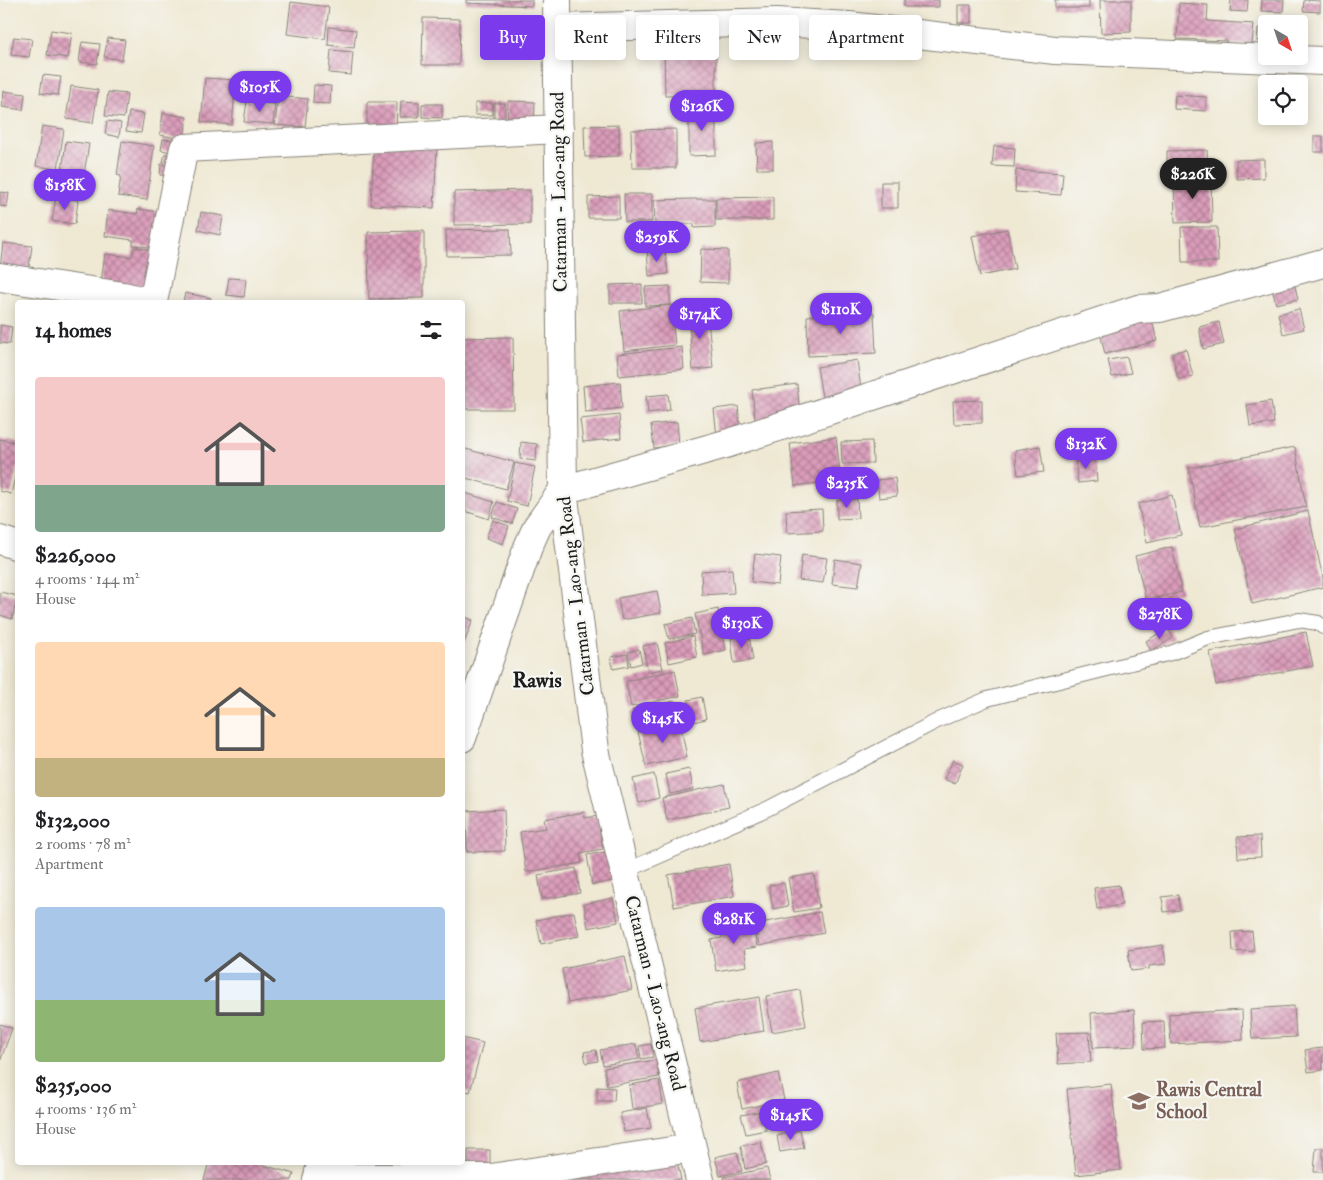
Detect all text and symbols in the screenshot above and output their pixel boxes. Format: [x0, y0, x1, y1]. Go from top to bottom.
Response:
chip: Buy [480, 15, 545, 60]
chip: Rent [555, 15, 626, 60]
chip: Filters [636, 15, 719, 60]
chip: New [729, 15, 799, 60]
chip: Apartment [809, 15, 922, 60]
north arrow [1258, 15, 1308, 65]
map controls [1258, 15, 1308, 125]
pin: $105K [225, 70, 295, 113]
button: locate [1258, 75, 1308, 125]
text: $105K [239, 77, 281, 97]
pin: $126K [667, 90, 737, 132]
street label: Catarman - Lao-ang Road [545, 91, 573, 292]
text: $126K [681, 96, 723, 116]
pin: $226K [1158, 158, 1228, 200]
text: $226K [1171, 164, 1215, 184]
pin: $158K [30, 168, 100, 211]
text: $158K [45, 175, 85, 195]
pin: $259K [622, 220, 692, 263]
text: $259K [635, 227, 679, 247]
pin: $110K [806, 292, 876, 335]
pin: $174K [665, 298, 735, 340]
text: $110K [821, 299, 861, 319]
text: $174K [679, 304, 721, 324]
icon: filters [417, 316, 445, 344]
text: 14 homes [35, 317, 112, 344]
icon: home [195, 409, 285, 499]
pin: $132K [1051, 428, 1121, 470]
text: $132K [1066, 434, 1106, 454]
pin: $235K [812, 466, 882, 509]
text: $235K [826, 473, 868, 493]
street label: Catarman - Lao-ang Road [552, 494, 600, 697]
text: $226,000 [35, 542, 116, 569]
text: 4 rooms · 144 m² [35, 569, 139, 589]
text: House [35, 589, 76, 609]
pin: $278K [1125, 598, 1195, 640]
text: $278K [1138, 604, 1182, 624]
pin: $130K [707, 606, 777, 649]
text: $130K [722, 613, 762, 633]
district label: Rawis [512, 667, 562, 694]
icon: home [195, 674, 285, 764]
pin: $145K [628, 702, 698, 744]
text: $145K [642, 708, 684, 728]
text: $132,000 [35, 807, 110, 834]
text: 2 rooms · 78 m² [35, 834, 131, 854]
text: Apartment [35, 854, 103, 874]
street label: Catarman - Lao-ang Road [619, 893, 691, 1094]
pin: $281K [699, 902, 769, 945]
text: $281K [713, 909, 755, 929]
icon: home [195, 939, 285, 1029]
text: $235,000 [35, 1072, 112, 1099]
place label: Rawis Central School [1156, 1078, 1262, 1124]
school or university icon: Rawis Central School [1126, 1088, 1152, 1114]
pin: $145K [756, 1098, 826, 1141]
text: 4 rooms · 136 m² [35, 1099, 136, 1119]
text: $145K [770, 1105, 812, 1125]
text: House [35, 1119, 76, 1139]

